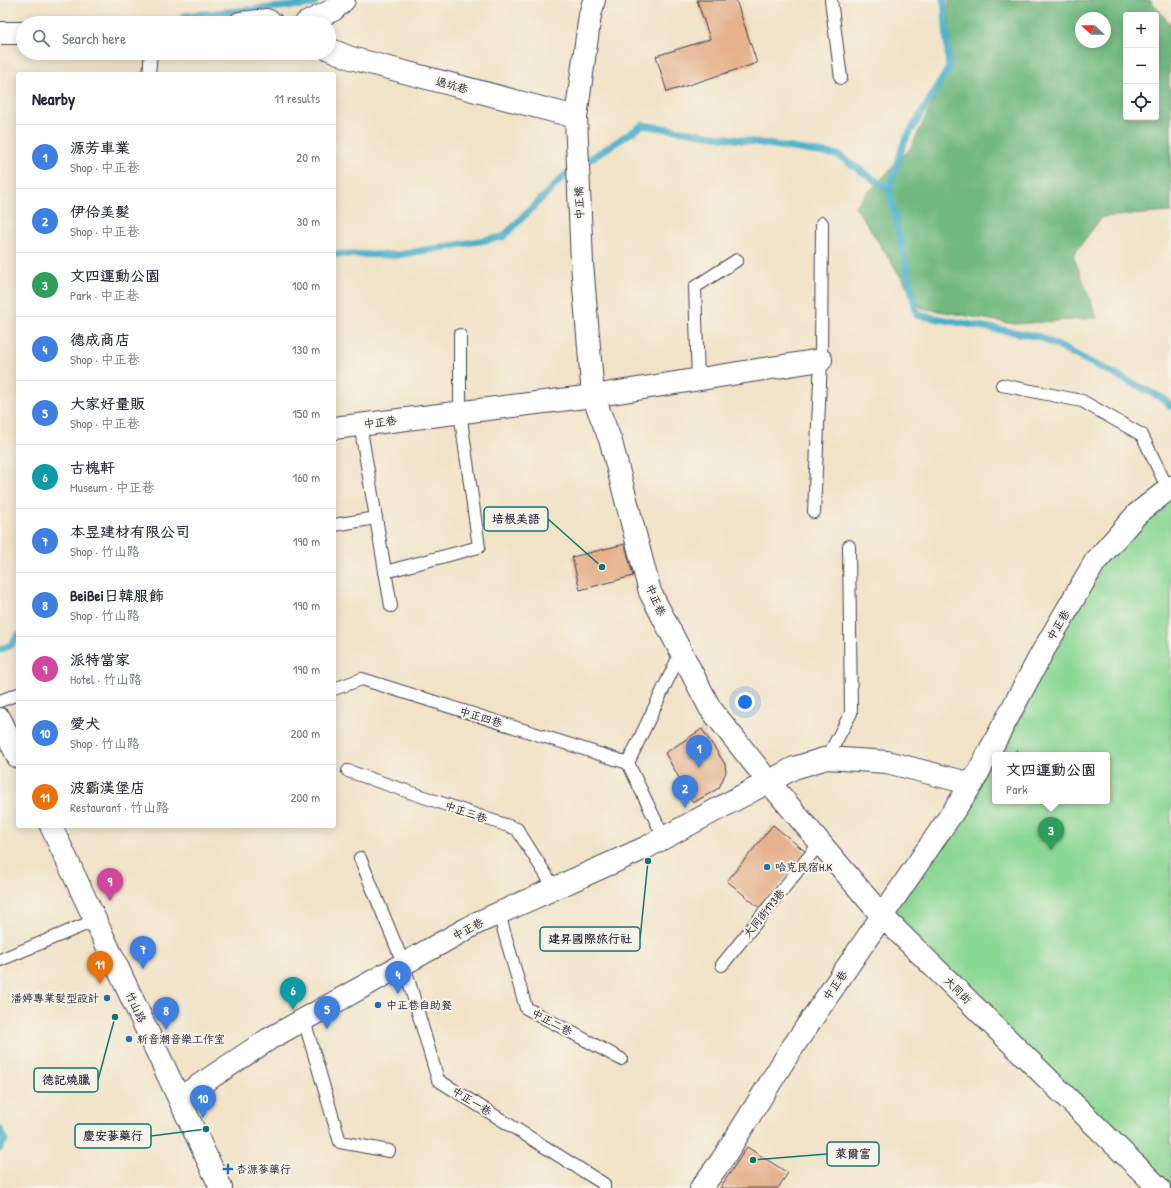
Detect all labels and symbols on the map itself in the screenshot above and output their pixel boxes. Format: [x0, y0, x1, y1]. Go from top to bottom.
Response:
north arrow [1075, 12, 1111, 48]
street label: 過坑巷 [434, 74, 470, 96]
street label: 中正橋 [571, 186, 587, 220]
street label: 中正巷 [363, 413, 397, 431]
callout: 培根美語 [484, 507, 548, 531]
text: 培根美語 [492, 510, 540, 527]
street label: 中正巷 [643, 582, 669, 618]
street label: 中正巷 [1044, 607, 1072, 643]
your location [735, 692, 755, 712]
street label: 中正四巷 [458, 704, 504, 730]
pin: 1 [686, 735, 712, 768]
pin: 2 [672, 775, 698, 808]
street label: 中正三巷 [443, 798, 489, 826]
pin: 3 [1038, 817, 1064, 850]
place label: 哈克民宿H.K [775, 860, 833, 874]
marker: 哈克民宿H.K [762, 862, 772, 872]
pin: 9 [97, 868, 123, 901]
street label: 大同街173巷 [740, 886, 788, 940]
street label: 中正巷 [450, 915, 486, 943]
callout: 建昇國際旅行社 [540, 927, 640, 951]
text: 建昇國際旅行社 [548, 930, 632, 947]
pin: 7 [130, 936, 156, 969]
pin: 11 [87, 951, 113, 984]
pin: 4 [385, 961, 411, 994]
street label: 中正巷 [820, 967, 850, 1003]
street label: 大同街 [941, 973, 975, 1007]
pin: 6 [280, 977, 306, 1010]
street label: 竹山路 [123, 989, 149, 1025]
place label: 潘婷專業髮型設計 [11, 991, 99, 1005]
marker: 潘婷專業髮型設計 [102, 993, 112, 1003]
pin: 5 [314, 996, 340, 1029]
pin: 8 [153, 997, 179, 1030]
place label: 中正巷自助餐 [386, 998, 452, 1012]
marker: 中正巷自助餐 [373, 1000, 383, 1010]
street label: 中正二巷 [529, 1005, 575, 1039]
place label: 新音潮音樂工作室 [137, 1032, 225, 1046]
marker: 新音潮音樂工作室 [124, 1034, 134, 1044]
callout: 德記燒臘 [34, 1068, 98, 1092]
text: 德記燒臘 [42, 1071, 91, 1088]
street label: 中正一巷 [450, 1083, 494, 1119]
pin: 10 [190, 1085, 216, 1118]
callout: 慶安蔘藥行 [75, 1124, 151, 1148]
text: 慶安蔘藥行 [83, 1127, 143, 1144]
callout: 萊爾富 [827, 1142, 879, 1166]
text: 萊爾富 [835, 1145, 871, 1162]
place label: 杏源蔘藥行 [236, 1162, 291, 1176]
marker: 杏源蔘藥行 [223, 1164, 233, 1174]

